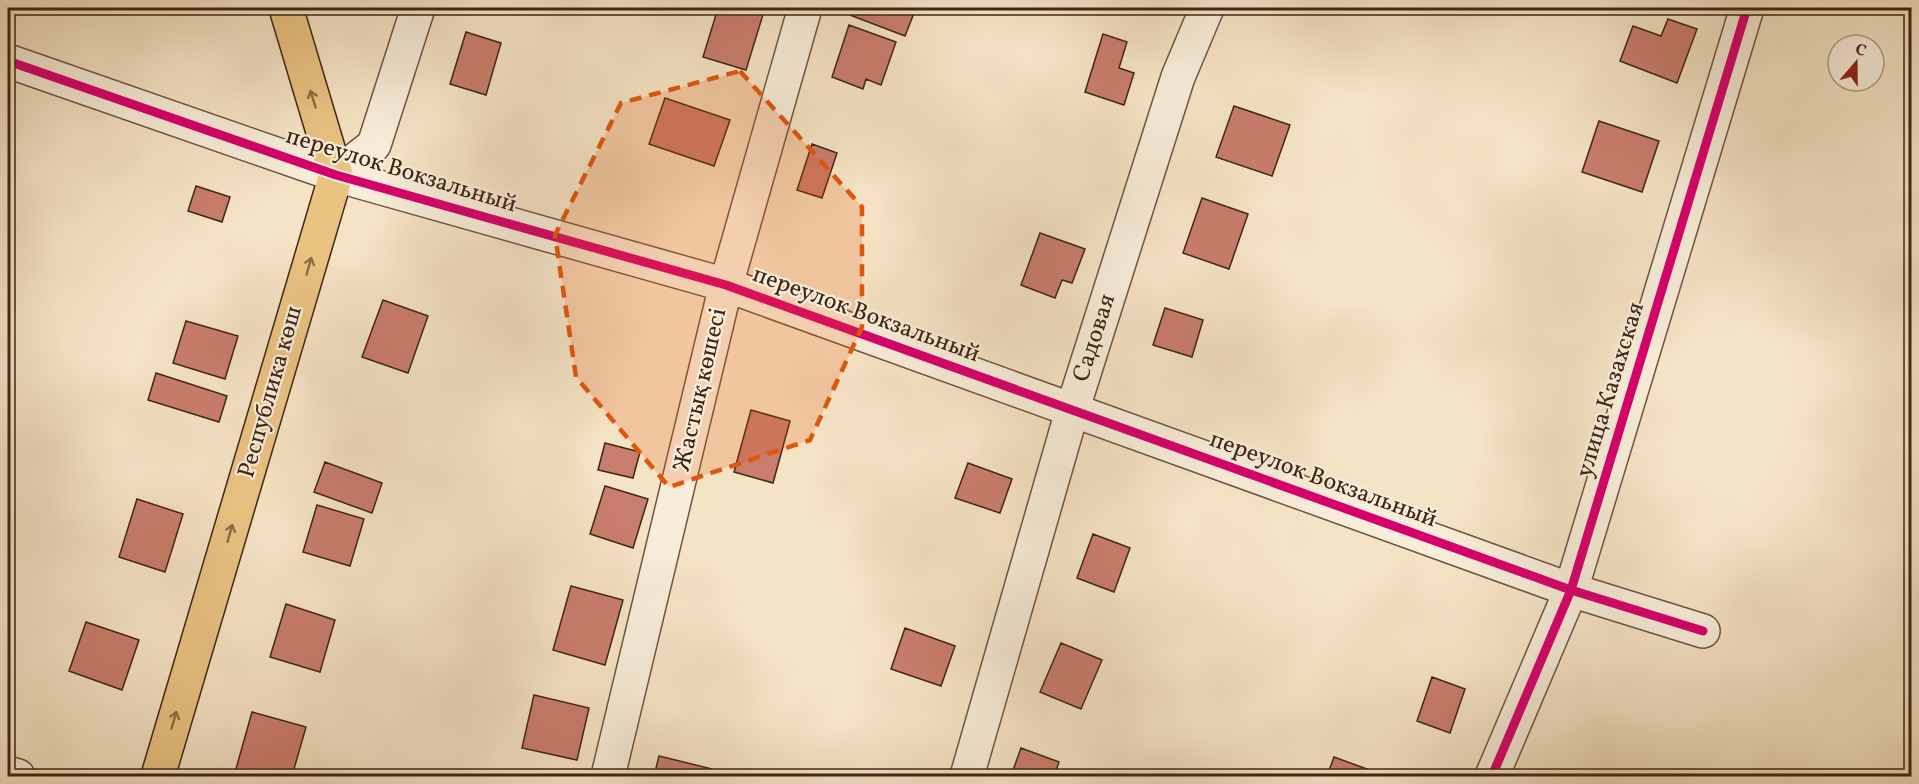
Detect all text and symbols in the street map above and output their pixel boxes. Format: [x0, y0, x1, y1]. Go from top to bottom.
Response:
north arrow [1826, 33, 1886, 93]
text: С [1852, 39, 1869, 63]
one-way arrow [307, 89, 318, 108]
street label: переулок Вокзальный [281, 120, 521, 222]
one-way arrow [304, 257, 315, 276]
street label: переулок Вокзальный [748, 258, 984, 372]
street label: Садовая [1065, 290, 1125, 386]
street label: улица Казахская [1568, 298, 1654, 482]
street label: Республика көш [230, 302, 312, 482]
street label: Жастық көшесі [666, 305, 736, 475]
street label: переулок Вокзальный [1205, 423, 1441, 537]
one-way arrow [225, 524, 236, 543]
one-way arrow [169, 711, 180, 730]

